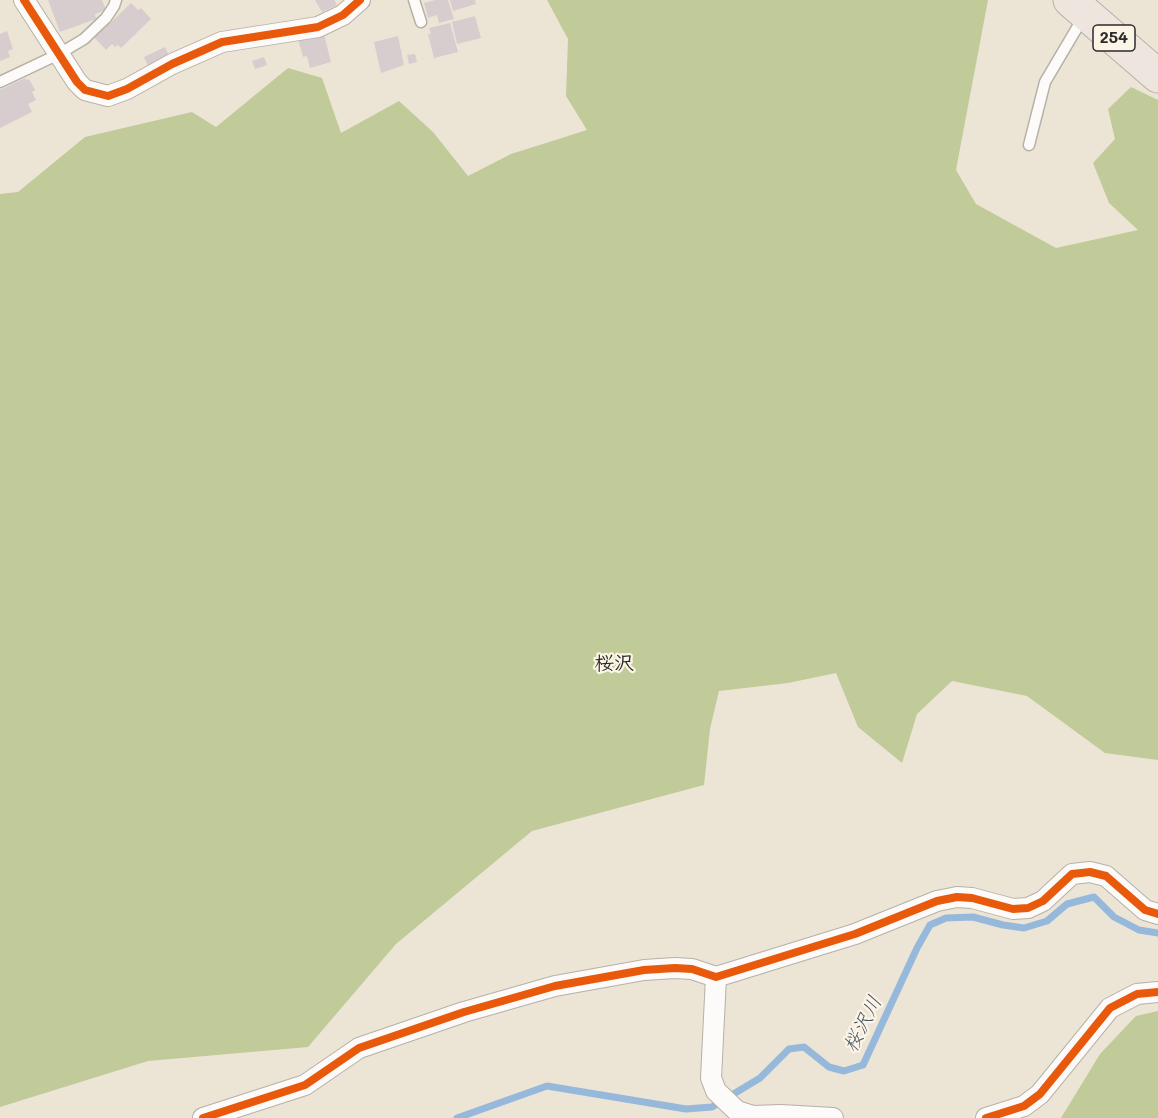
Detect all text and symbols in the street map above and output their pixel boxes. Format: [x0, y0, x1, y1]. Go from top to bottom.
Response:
road number: 254 [1093, 25, 1135, 51]
district label: 桜沢 [594, 652, 634, 676]
water label: 桜沢川 [839, 992, 887, 1056]

